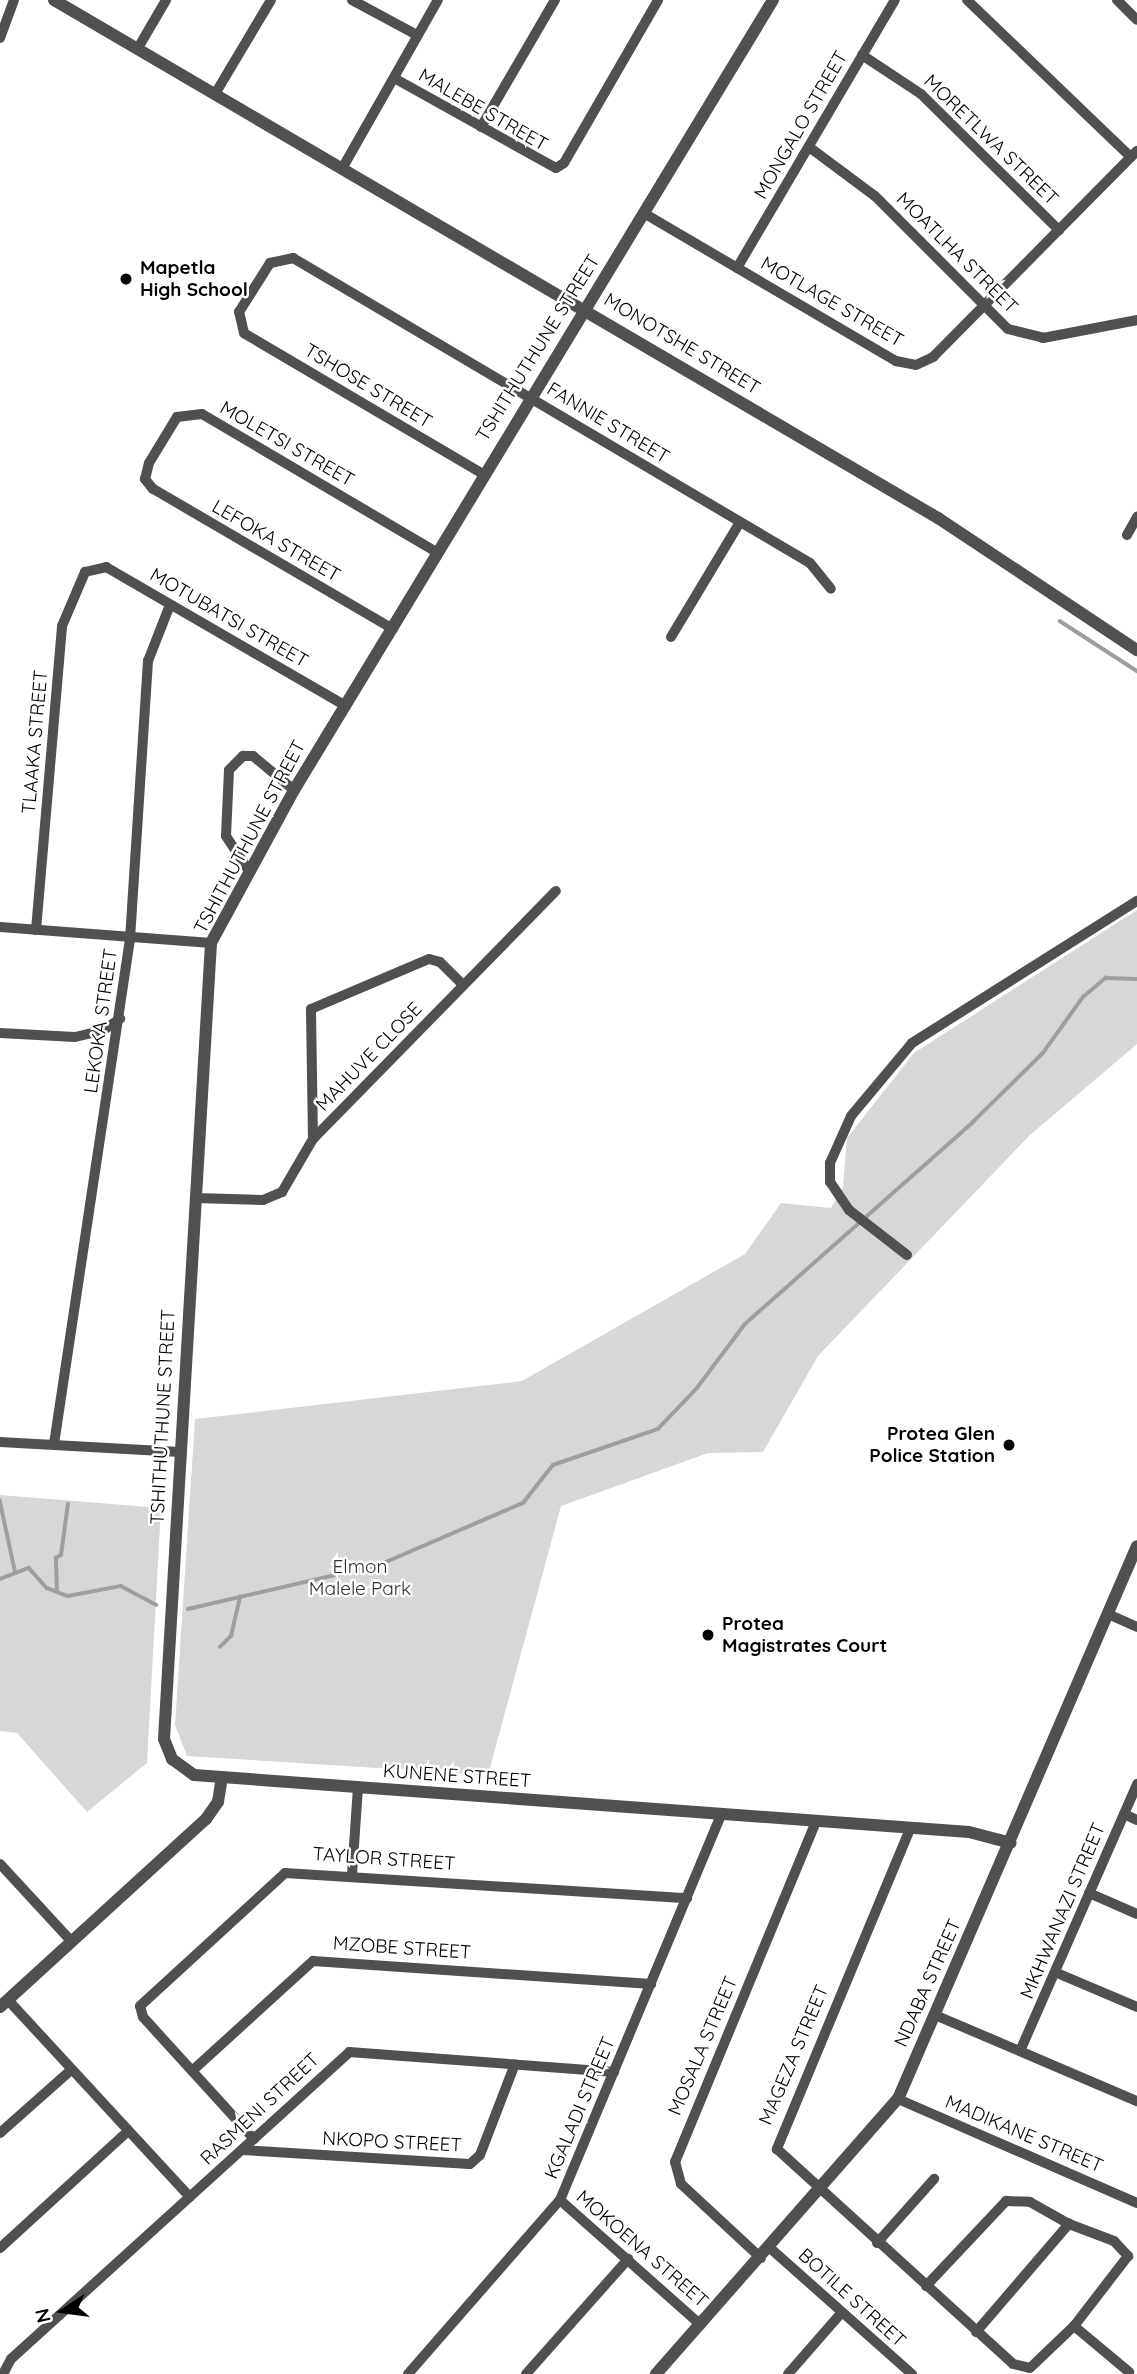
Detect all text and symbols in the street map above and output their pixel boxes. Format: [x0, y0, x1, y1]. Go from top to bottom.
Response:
street label: MONGALO STREET [749, 47, 853, 203]
street label: MALEBE STREET [414, 64, 552, 156]
street label: MORETLWA STREET [919, 70, 1063, 210]
street label: MOATLHA STREET [892, 188, 1022, 318]
street label: TSHITHUTHUNE STREET [471, 250, 605, 446]
street label: MOTLAGE STREET [757, 252, 907, 352]
place label: Mapetla High School [140, 257, 248, 301]
marker: Mapetla High School [118, 271, 134, 287]
street label: MONOTSHE STREET [600, 288, 764, 400]
street label: TSHOSE STREET [300, 339, 436, 433]
street label: FANNIE STREET [543, 377, 673, 469]
street label: MOLETSI STREET [216, 396, 358, 492]
street label: LEFOKA STREET [208, 495, 344, 587]
street label: MOTUBATSI STREET [146, 563, 312, 673]
street label: TLAAKA STREET [17, 669, 53, 815]
street label: TSHITHUTHUNE STREET [189, 736, 311, 938]
street label: LEKOKA STREET [80, 947, 122, 1095]
street label: MAHUVE CLOSE [311, 998, 427, 1116]
street label: TSHITHUTHUNE STREET [146, 1309, 180, 1525]
place label: Protea Glen Police Station [869, 1423, 995, 1467]
marker: Protea Glen Police Station [1001, 1437, 1017, 1453]
park label: Elmon Malele Park [309, 1556, 411, 1600]
place label: Protea Magistrates Court [722, 1613, 887, 1657]
marker: Protea Magistrates Court [700, 1627, 716, 1643]
street label: KUNENE STREET [382, 1759, 532, 1793]
street label: MKHWANAZI STREET [1016, 1820, 1110, 2002]
street label: TAYLOR STREET [312, 1843, 456, 1875]
street label: NDABA STREET [890, 1916, 966, 2050]
street label: MZOBE STREET [332, 1932, 472, 1964]
street label: MOSALA STREET [663, 1973, 743, 2119]
street label: MAGEZA STREET [754, 1982, 834, 2128]
street label: KGALADI STREET [540, 2034, 620, 2182]
street label: RASMENI STREET [196, 2048, 324, 2170]
street label: MADIKANE STREET [942, 2090, 1106, 2178]
street label: NKOPO STREET [322, 2127, 462, 2157]
street label: MOKOENA STREET [571, 2186, 713, 2312]
street label: BOTILE STREET [794, 2244, 910, 2352]
north arrow [28, 2276, 98, 2346]
text: N [29, 2306, 56, 2325]

